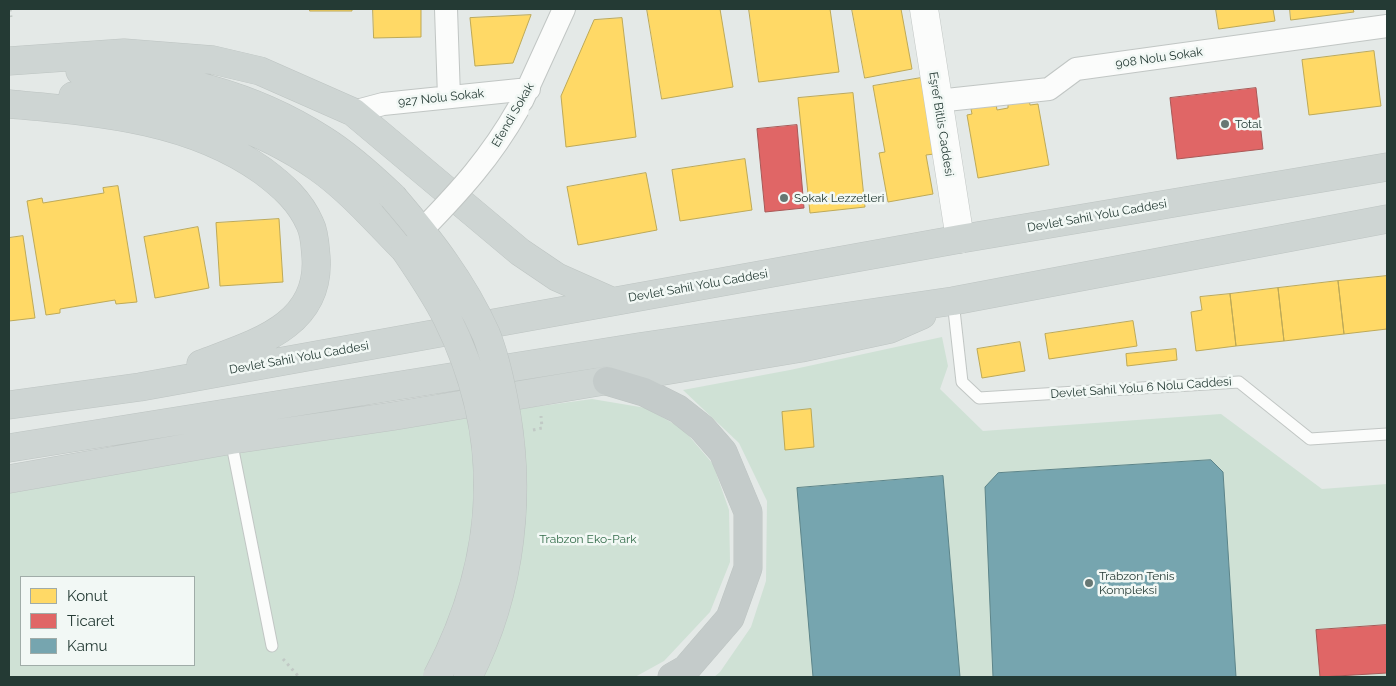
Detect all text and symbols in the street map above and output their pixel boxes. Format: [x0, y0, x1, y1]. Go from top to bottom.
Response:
street label: 908 Nolu Sokak [1114, 45, 1204, 71]
street label: Eşref Bitlis Caddesi [926, 71, 956, 177]
street label: Efendi Sokak [489, 80, 537, 150]
street label: 927 Nolu Sokak [397, 86, 485, 110]
place label: Total [1235, 117, 1262, 131]
marker: Total [1219, 118, 1231, 130]
place label: Sokak Lezzetleri [794, 191, 884, 205]
marker: Sokak Lezzetleri [778, 192, 790, 204]
street label: Devlet Sahil Yolu Caddesi [1026, 197, 1168, 235]
street label: Devlet Sahil Yolu Caddesi [627, 267, 769, 305]
street label: Devlet Sahil Yolu Caddesi [228, 339, 370, 377]
street label: Devlet Sahil Yolu 6 Nolu Caddesi [1050, 374, 1232, 402]
park label: Trabzon Eko-Park [539, 532, 637, 546]
place label: Trabzon Tenis Kompleksi [1099, 569, 1175, 597]
legend [20, 576, 195, 666]
marker: Trabzon Tenis Kompleksi [1083, 577, 1095, 589]
text: Konut [67, 587, 108, 605]
text: Ticaret [67, 612, 115, 630]
text: Kamu [67, 637, 108, 655]

